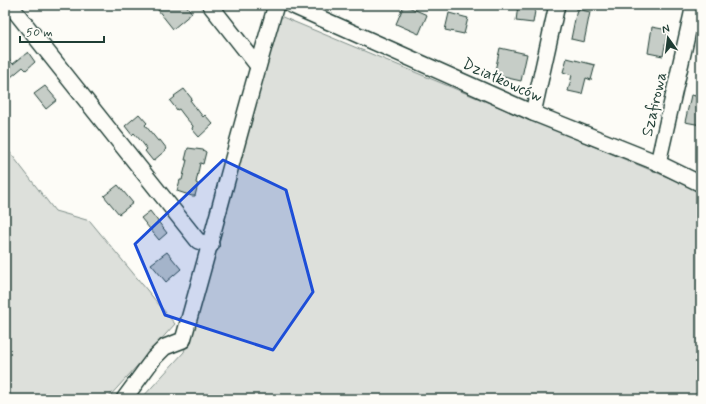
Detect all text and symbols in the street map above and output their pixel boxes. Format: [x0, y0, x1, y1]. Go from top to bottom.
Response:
scale bar [20, 18, 104, 44]
north arrow [648, 18, 688, 58]
text: N [661, 22, 671, 37]
text: 50 m [26, 25, 53, 41]
street label: Działkowców [459, 53, 546, 107]
street label: Szafirowa [637, 70, 672, 139]

